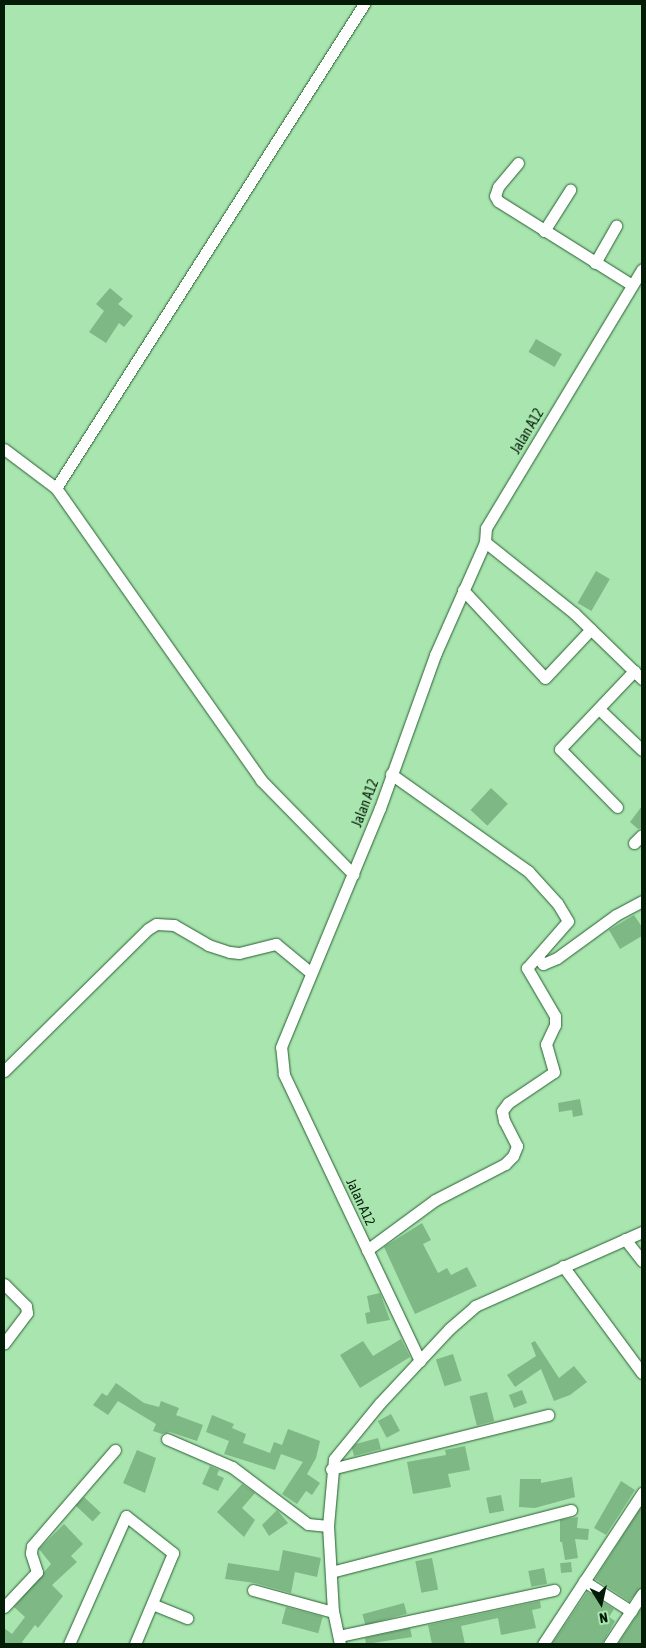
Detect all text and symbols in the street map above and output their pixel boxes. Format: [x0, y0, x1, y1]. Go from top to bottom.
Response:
street label: Jalan A12 [507, 405, 547, 457]
street label: Jalan A12 [348, 777, 382, 829]
street label: Jalan A12 [343, 1176, 379, 1228]
north arrow [576, 1578, 626, 1628]
text: N [598, 1609, 609, 1626]

